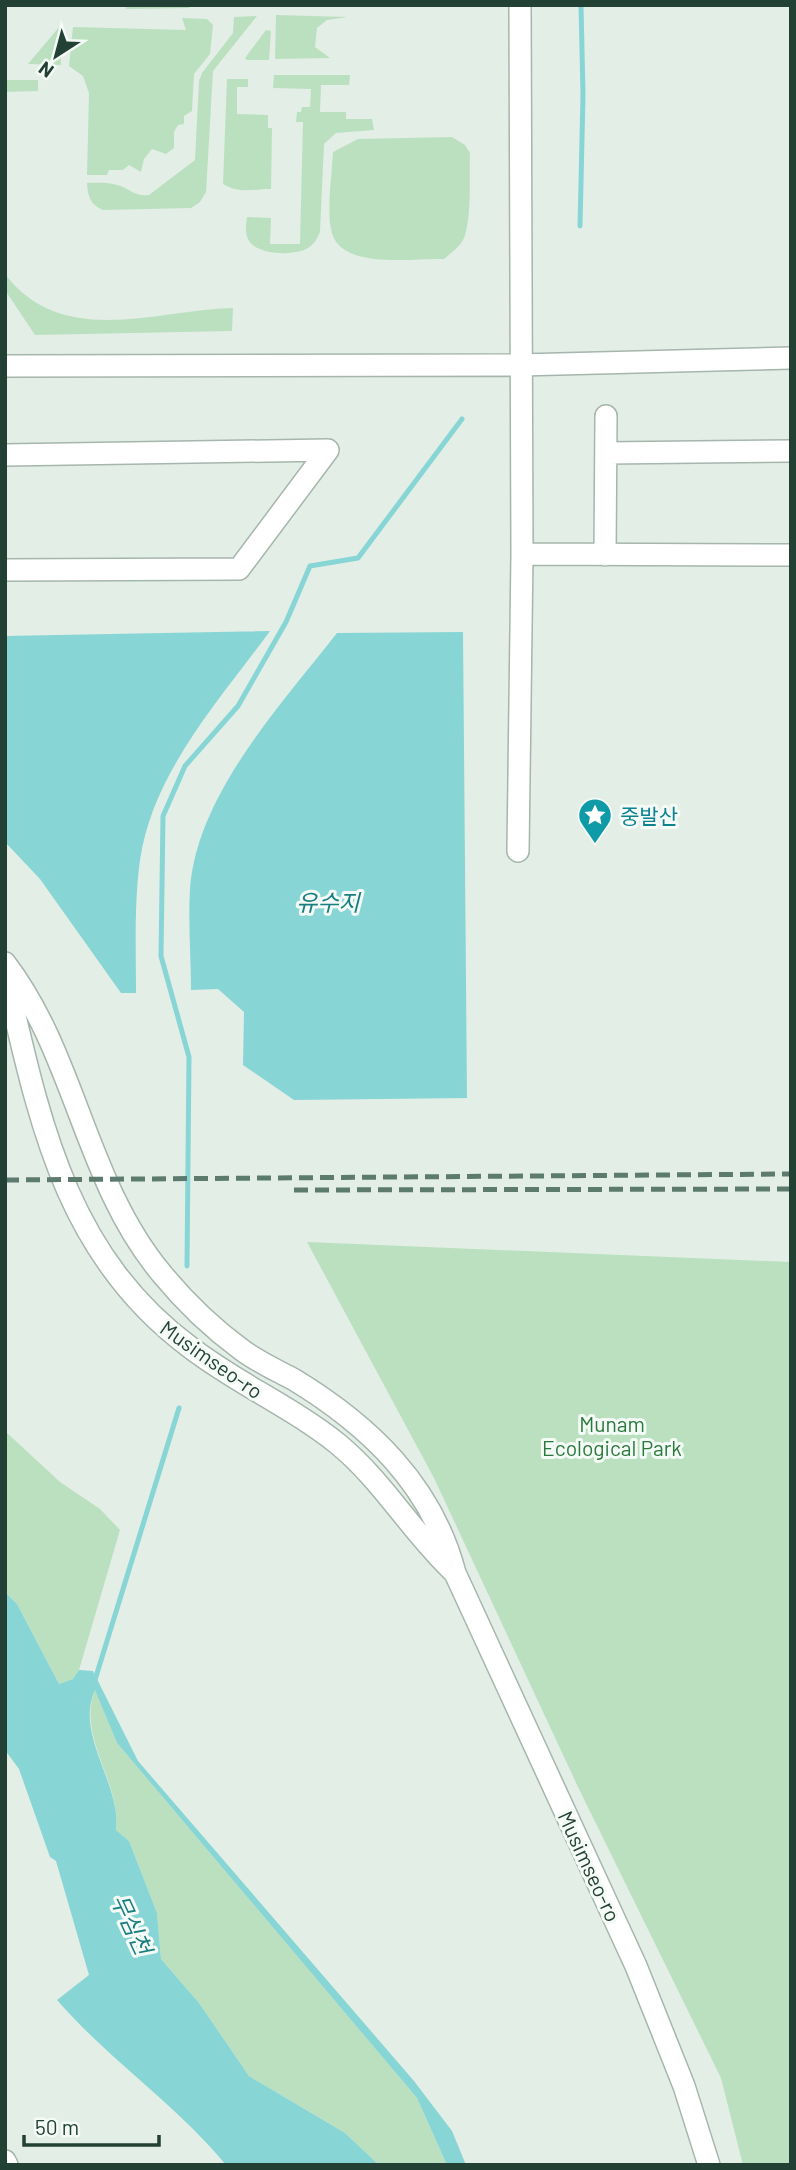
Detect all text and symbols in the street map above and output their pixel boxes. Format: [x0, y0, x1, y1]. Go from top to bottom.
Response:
north arrow [21, 21, 91, 91]
text: N [34, 57, 58, 83]
place icon: 중발산 [576, 796, 614, 845]
place label: 중발산 [620, 803, 678, 828]
water label: 유수지 [296, 888, 362, 916]
street label: Musimseo-ro [156, 1315, 268, 1403]
park label: Munam Ecological Park [542, 1411, 682, 1460]
street label: Musimseo-ro [554, 1807, 626, 1925]
water label: 무심천 [106, 1889, 159, 1961]
scale bar [24, 2104, 159, 2148]
text: 50 m [35, 2114, 79, 2139]

